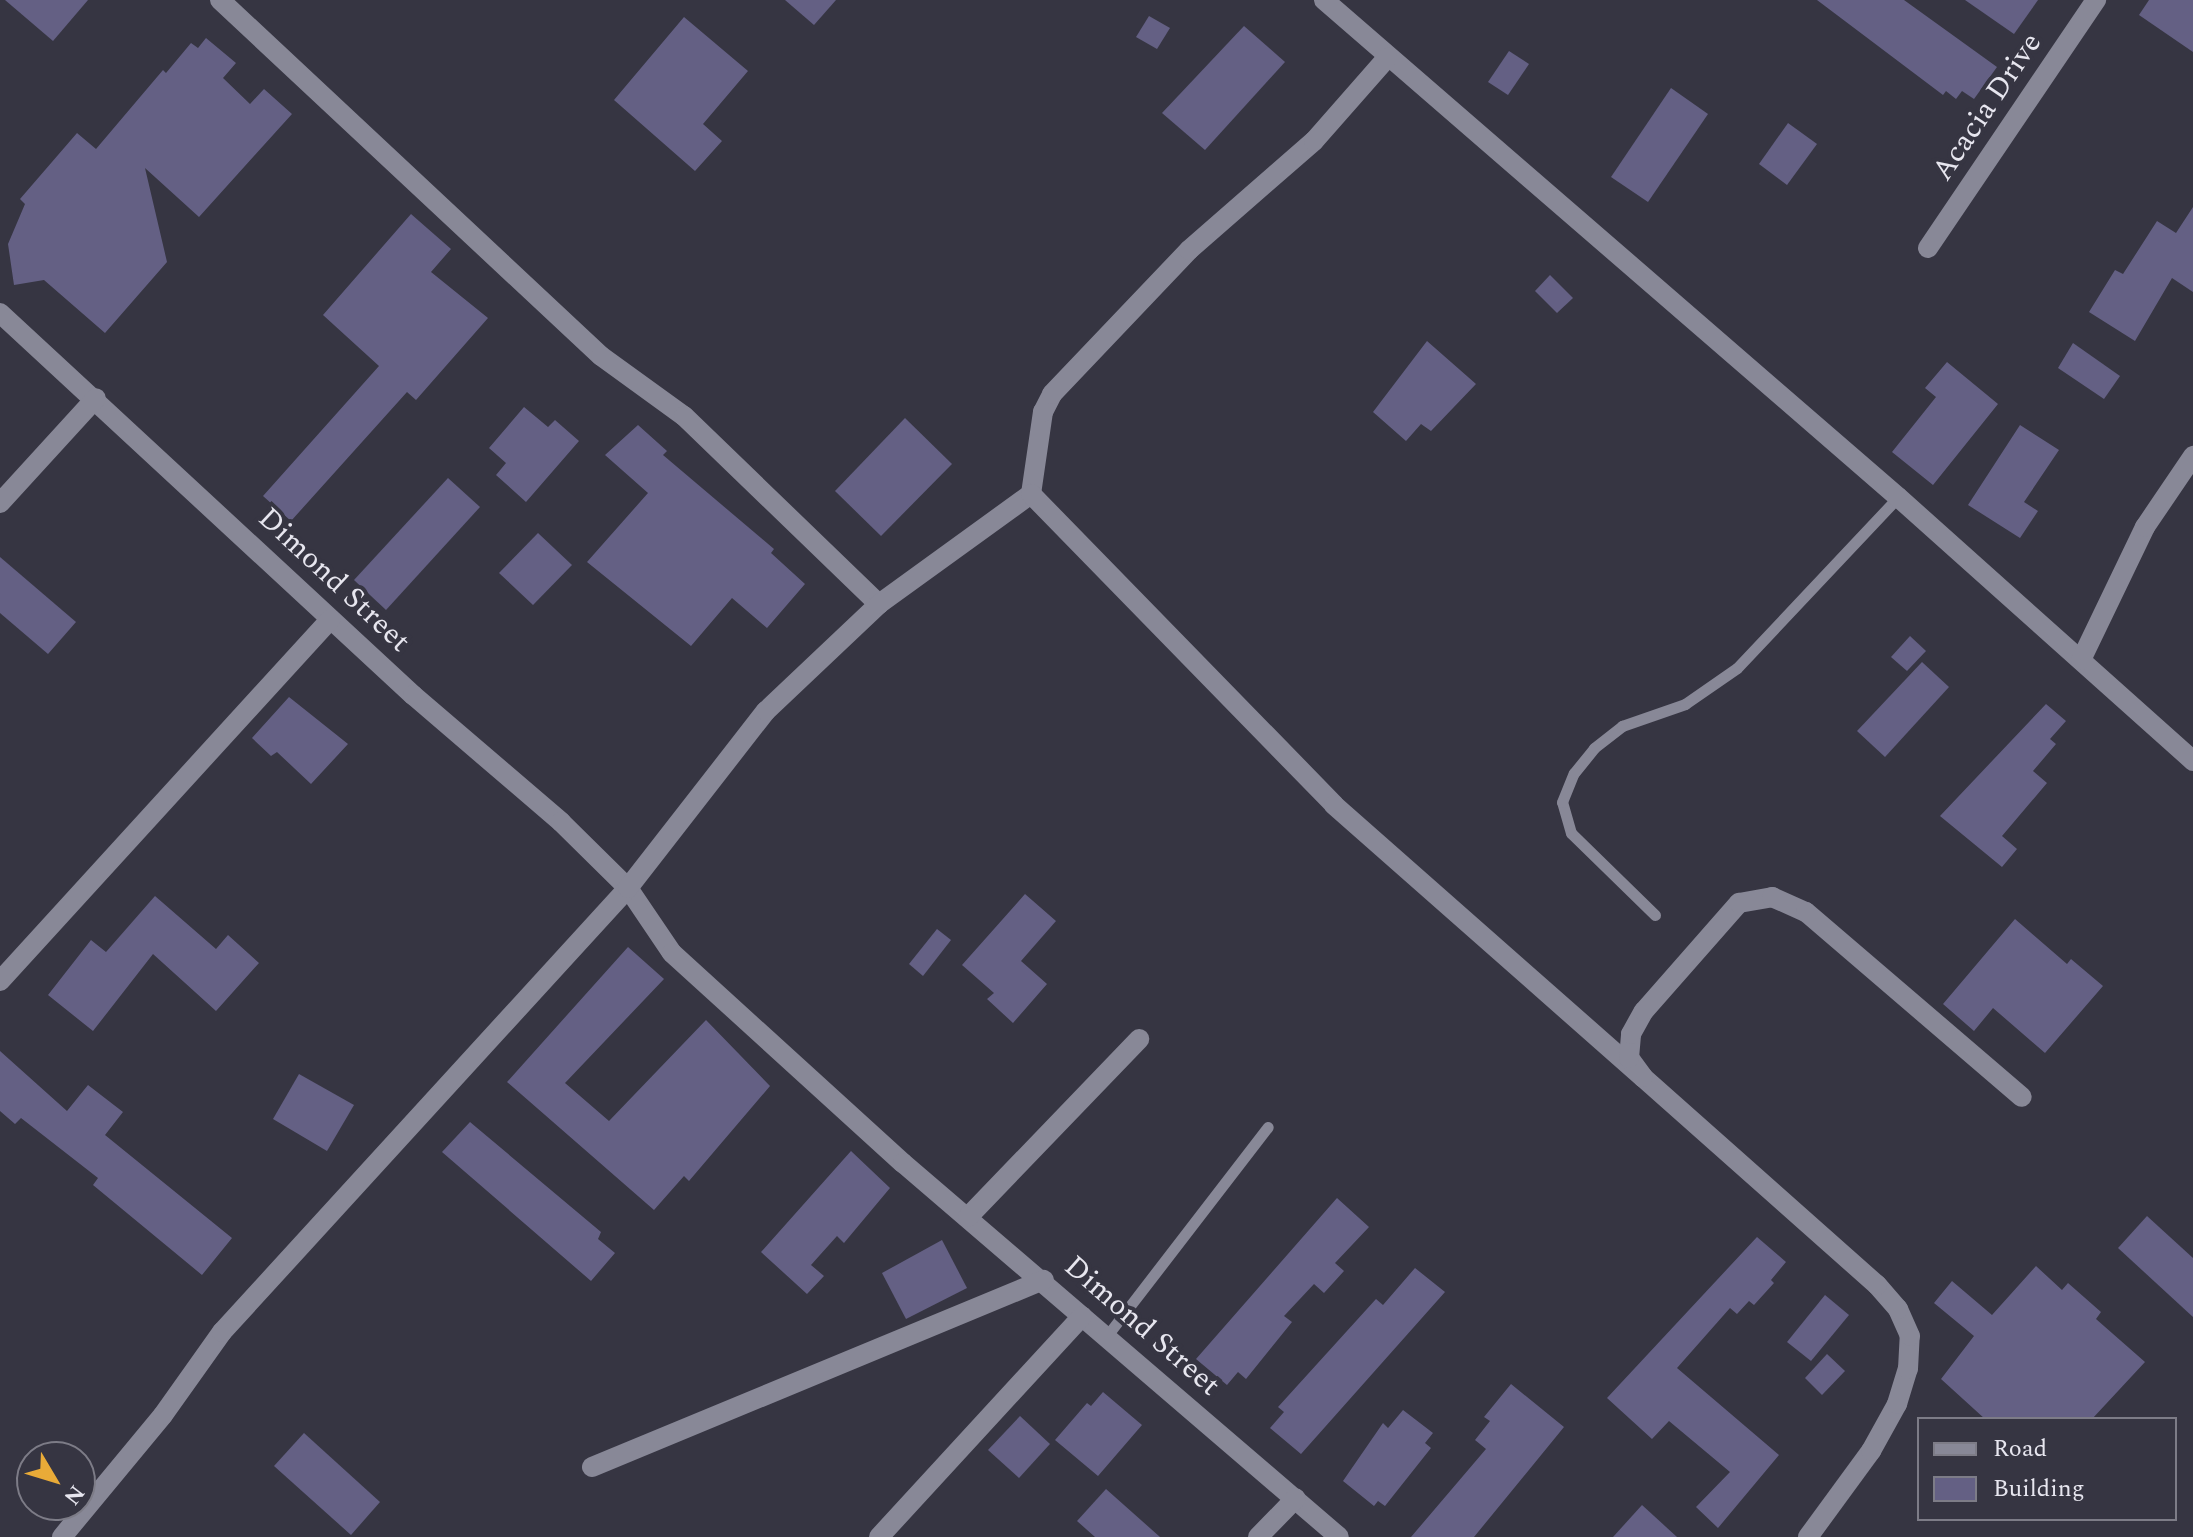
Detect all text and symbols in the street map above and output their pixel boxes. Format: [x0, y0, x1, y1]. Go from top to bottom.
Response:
street label: Acacia Drive [1924, 26, 2050, 188]
street label: Dimond Street [250, 500, 418, 660]
street label: Dimond Street [1057, 1248, 1227, 1404]
legend [1917, 1417, 2177, 1521]
text: Road [1993, 1431, 2047, 1467]
north arrow [16, 1441, 96, 1521]
text: Building [1993, 1471, 2085, 1507]
text: N [55, 1478, 92, 1512]

